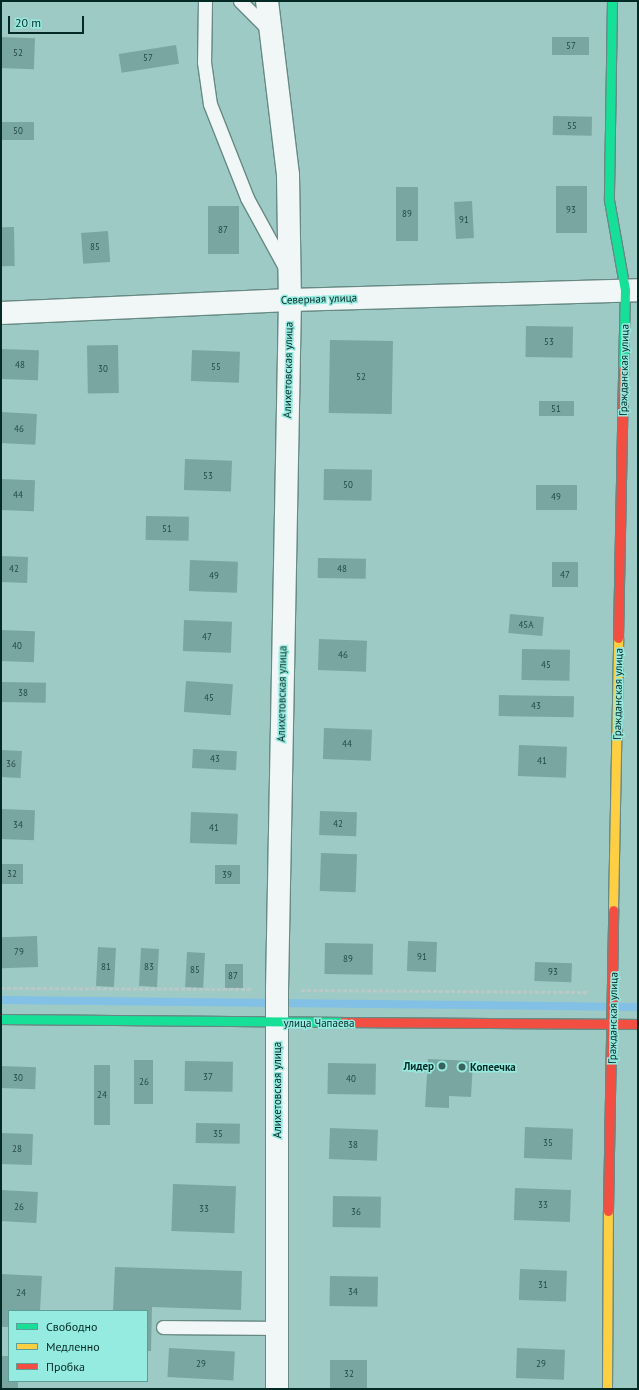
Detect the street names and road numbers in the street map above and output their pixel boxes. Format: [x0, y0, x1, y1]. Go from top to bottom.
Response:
street label: Северная улица [281, 291, 357, 307]
street label: Алихетовская улица [281, 322, 295, 418]
street label: Гражданская улица [617, 324, 631, 416]
street label: Алихетовская улица [275, 646, 289, 742]
street label: Гражданская улица [611, 648, 625, 740]
street label: Гражданская улица [606, 972, 620, 1064]
street label: улица Чапаева [284, 1016, 354, 1030]
street label: Алихетовская улица [270, 1042, 284, 1138]

